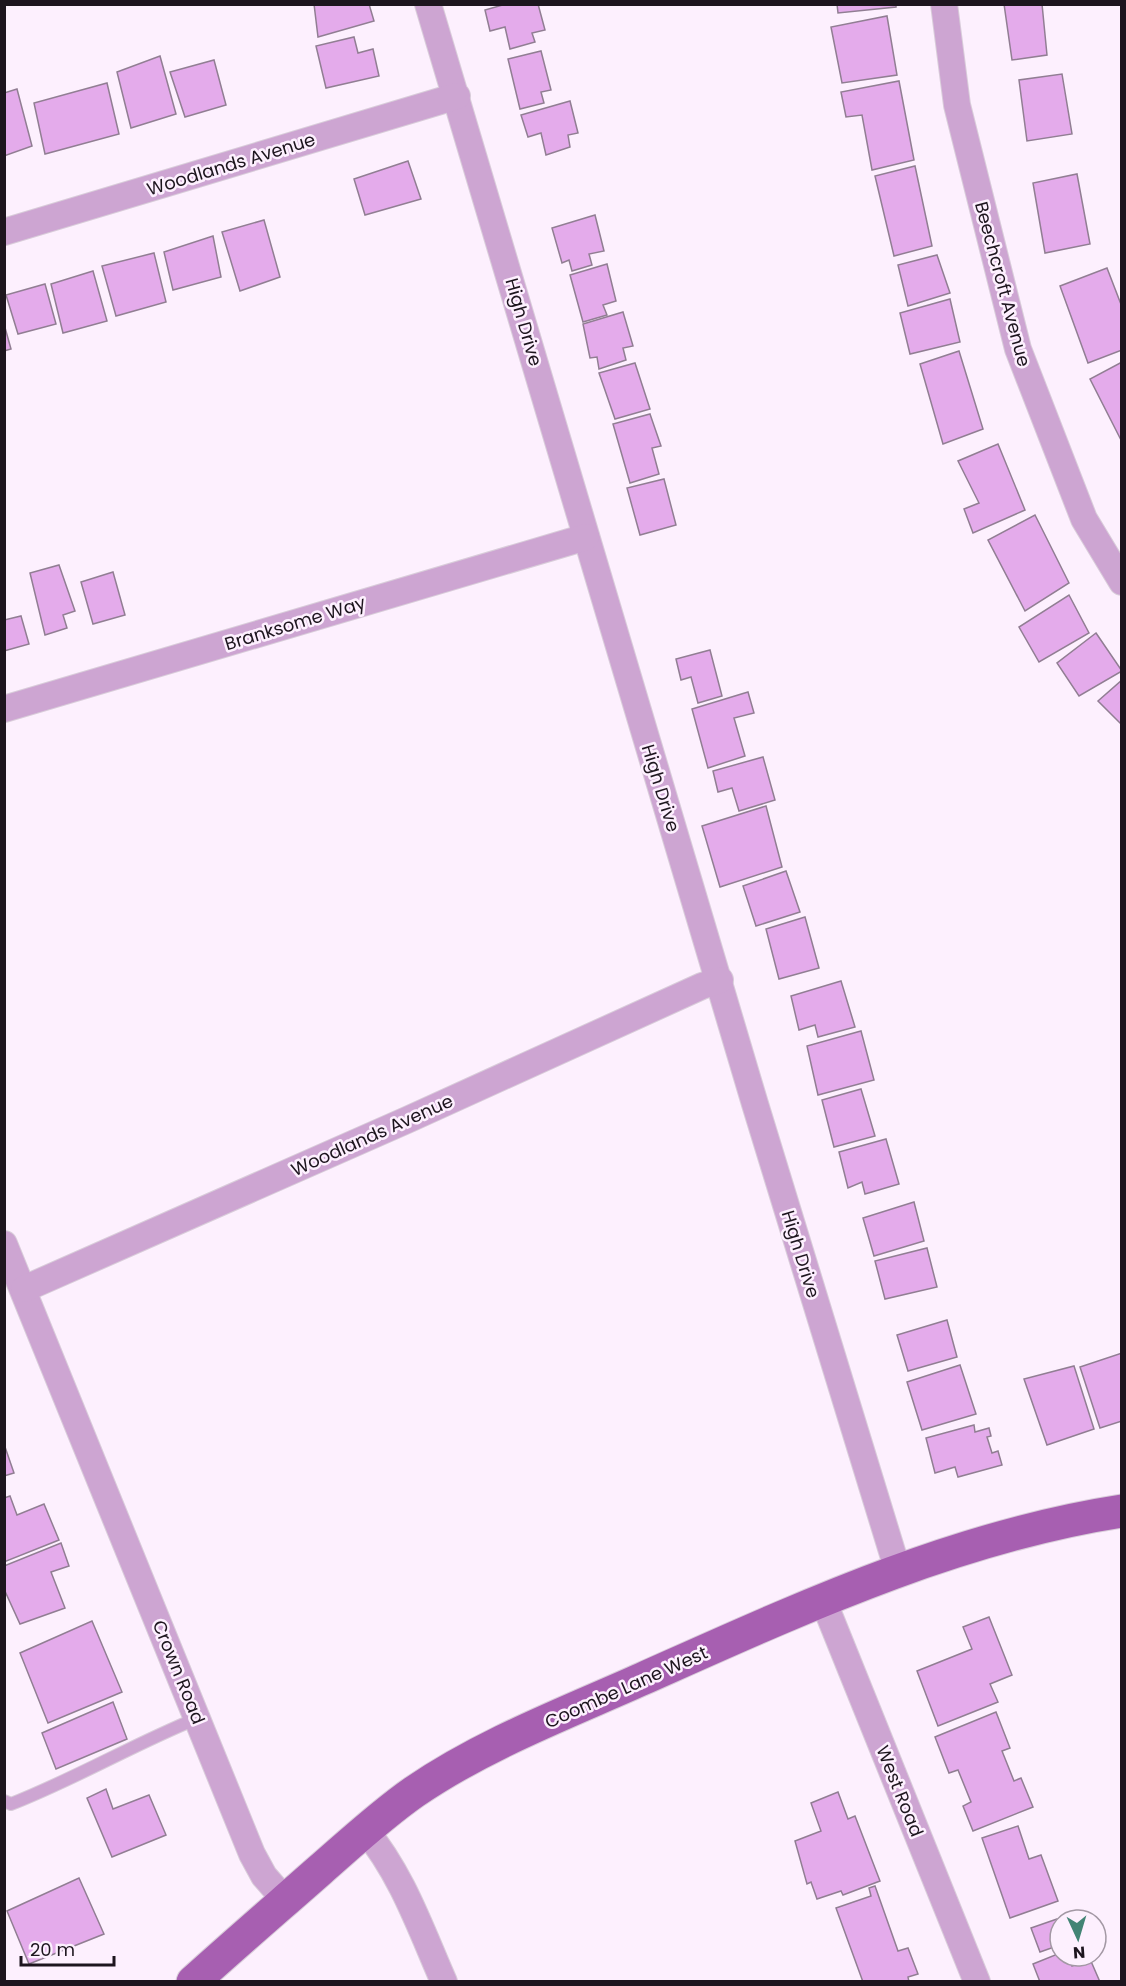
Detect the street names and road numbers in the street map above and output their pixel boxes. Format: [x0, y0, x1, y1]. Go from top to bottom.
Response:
street label: Woodlands Avenue [144, 126, 318, 202]
street label: Beechcroft Avenue [969, 199, 1037, 369]
street label: High Drive [500, 275, 548, 369]
street label: Branksome Way [222, 590, 368, 656]
street label: High Drive [636, 741, 686, 835]
street label: Woodlands Avenue [287, 1088, 457, 1182]
street label: High Drive [776, 1207, 826, 1301]
street label: Crown Road [147, 1616, 211, 1728]
street label: Coombe Lane West [541, 1640, 711, 1734]
street label: West Road [870, 1742, 930, 1840]

